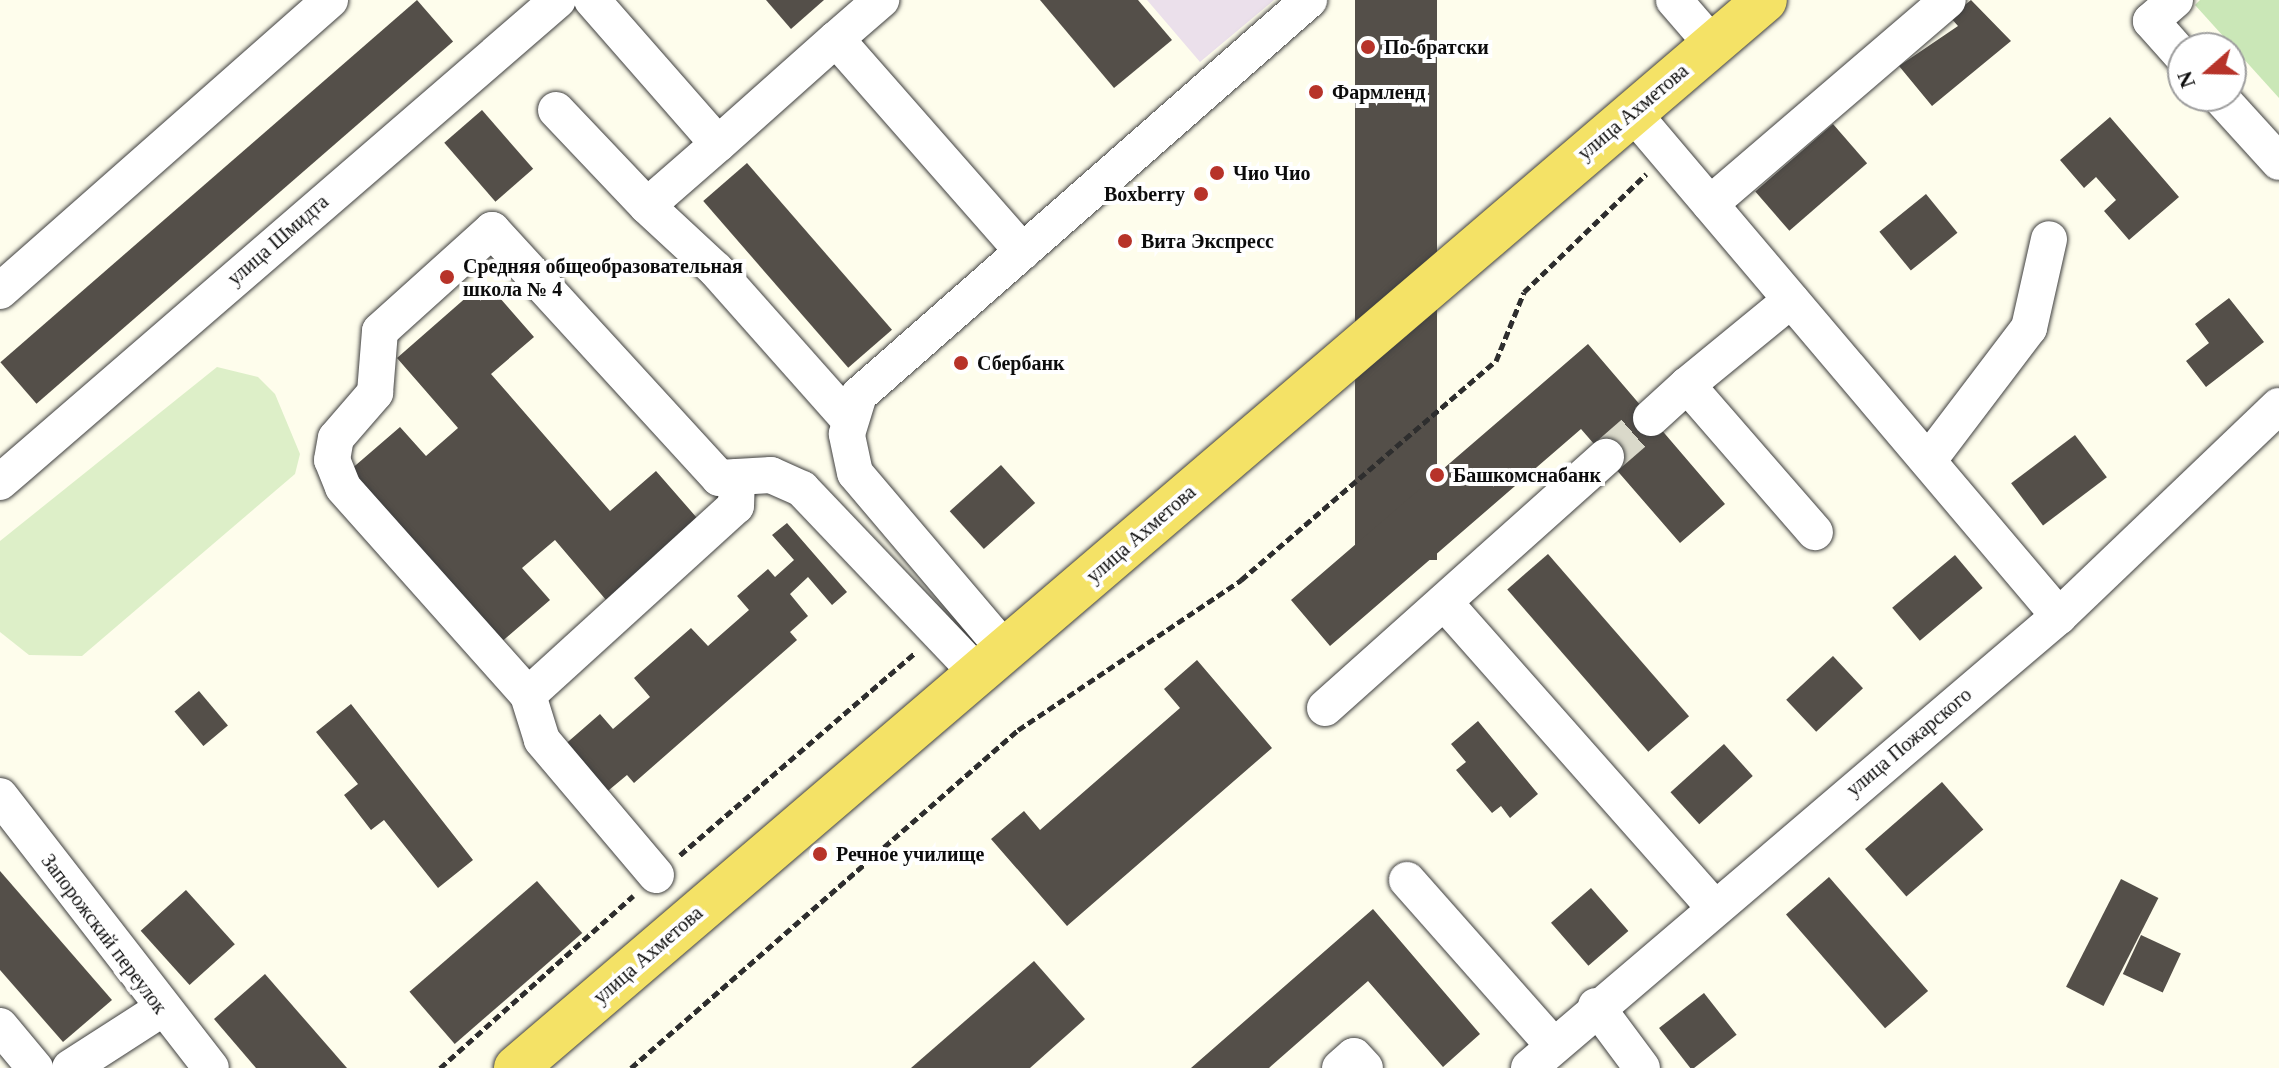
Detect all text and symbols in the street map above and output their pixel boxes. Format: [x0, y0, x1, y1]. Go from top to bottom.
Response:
north arrow [2167, 32, 2247, 112]
place label: По-братски [1384, 35, 1489, 59]
marker: По-братски [1359, 38, 1377, 56]
street label: улица Ахметова [1573, 59, 1693, 165]
text: N [2171, 68, 2200, 91]
place label: Фармленд [1332, 80, 1425, 104]
marker: Фармленд [1307, 83, 1325, 101]
place label: Чио Чио [1233, 161, 1310, 185]
marker: Чио Чио [1208, 164, 1226, 182]
place label: Boxberry [1104, 182, 1185, 206]
marker: Boxberry [1192, 185, 1210, 203]
street label: улица Шмидта [223, 190, 333, 290]
place label: Вита Экспресс [1141, 229, 1274, 253]
marker: Вита Экспресс [1116, 232, 1134, 250]
place label: Средняя общеобразовательная школа № 4 [463, 254, 743, 301]
marker: Средняя общеобразовательная школа № 4 [438, 268, 456, 286]
place label: Сбербанк [977, 351, 1064, 375]
marker: Сбербанк [952, 354, 970, 372]
place label: Башкомснабанк [1453, 463, 1601, 487]
marker: Башкомснабанк [1428, 466, 1446, 484]
street label: улица Ахметова [1081, 480, 1201, 588]
street label: улица Пожарского [1841, 683, 1977, 801]
place label: Речное училище [836, 842, 984, 866]
marker: Речное училище [811, 845, 829, 863]
street label: Запорожский переулок [36, 849, 172, 1019]
street label: улица Ахметова [588, 901, 708, 1009]

